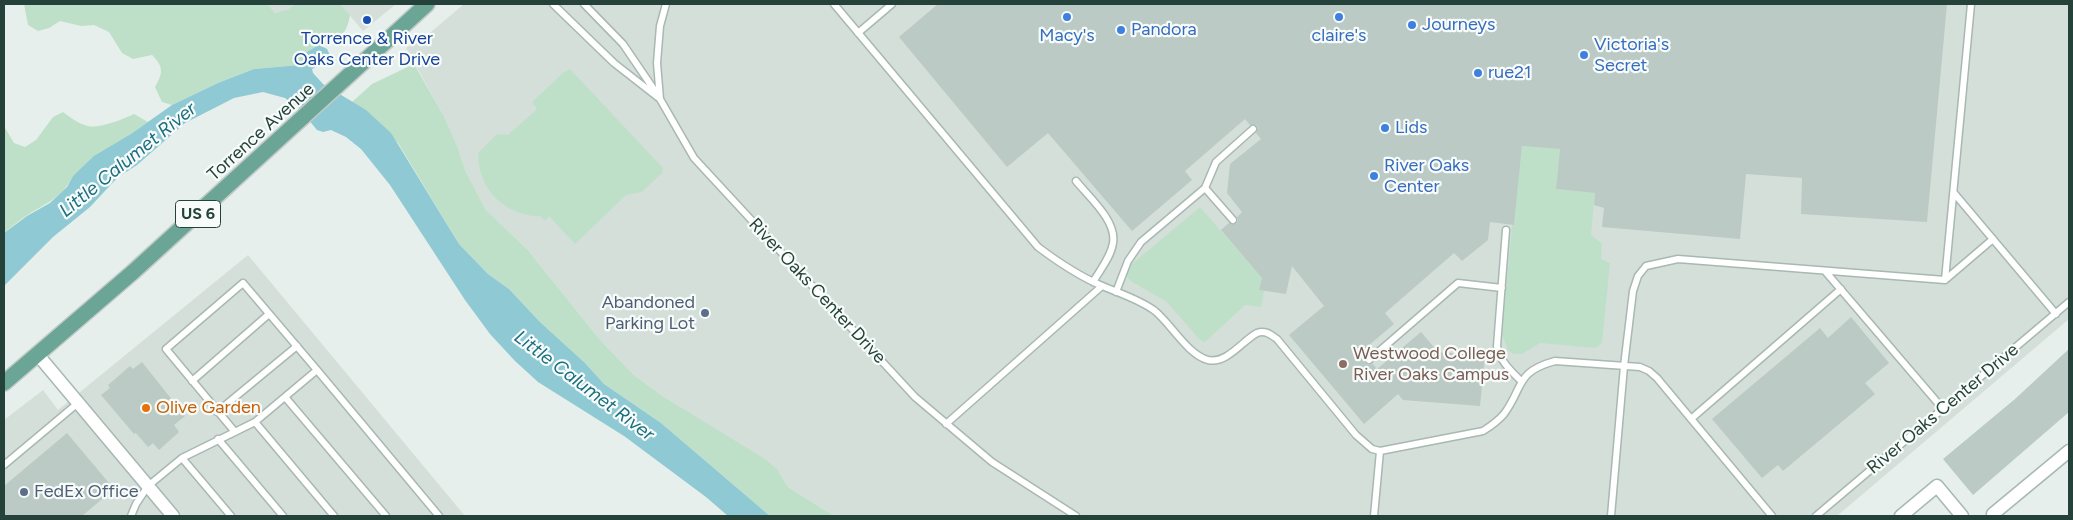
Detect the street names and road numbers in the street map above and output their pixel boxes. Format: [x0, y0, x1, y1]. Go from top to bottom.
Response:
street label: Torrence Avenue [203, 78, 319, 186]
road number: US 6 [176, 200, 220, 228]
street label: River Oaks Center Drive [744, 214, 890, 368]
street label: River Oaks Center Drive [1863, 339, 2023, 479]

